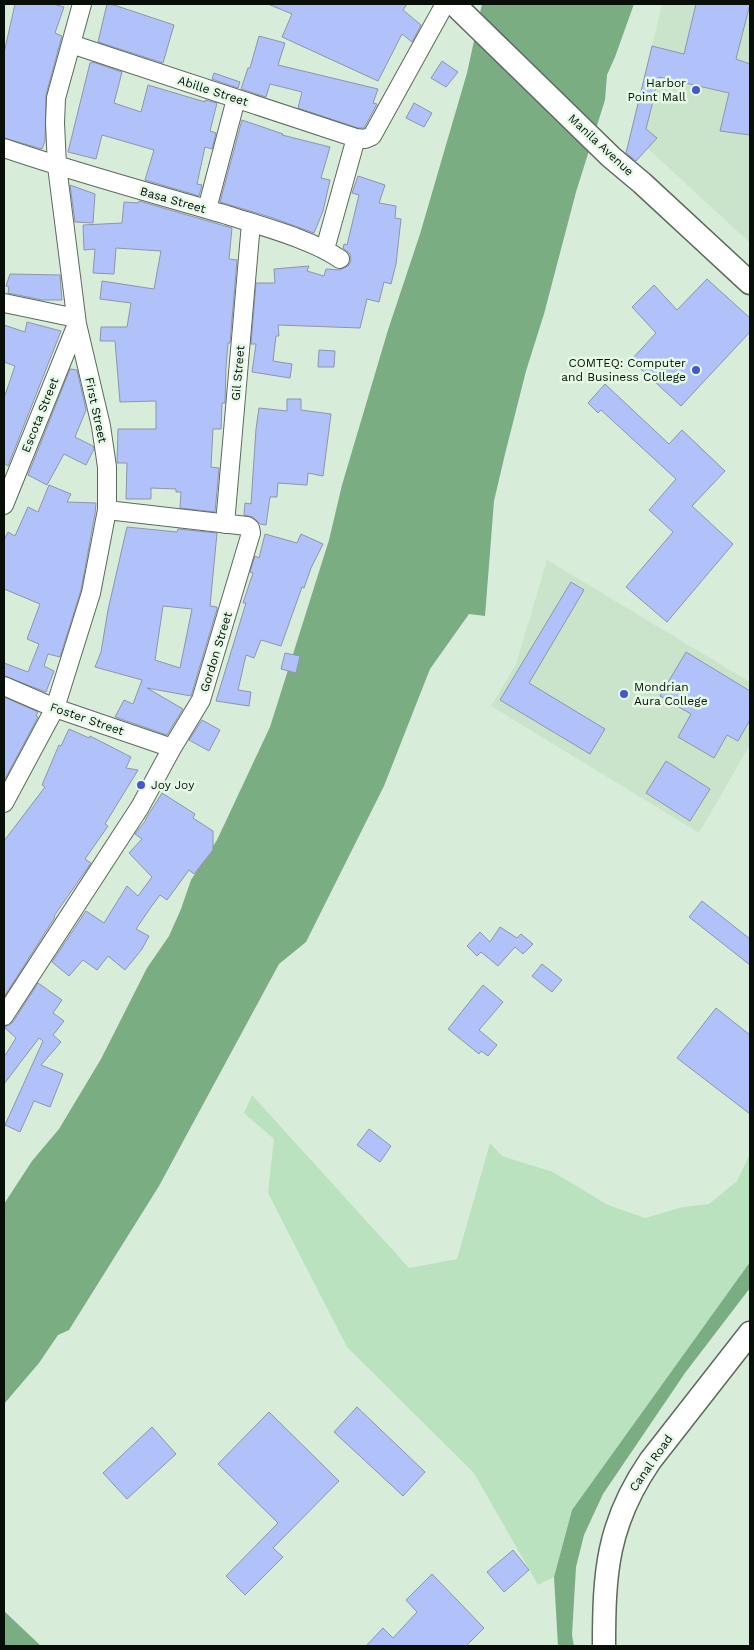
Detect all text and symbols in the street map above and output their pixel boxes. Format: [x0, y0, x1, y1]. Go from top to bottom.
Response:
street label: Abille Street [176, 73, 250, 109]
place label: Harbor Point Mall [628, 76, 686, 104]
marker: Harbor Point Mall [690, 84, 702, 96]
street label: Manila Avenue [566, 111, 636, 179]
street label: Basa Street [139, 184, 207, 216]
street label: Gil Street [229, 345, 247, 401]
place label: COMTEQ: Computer and Business College [561, 356, 686, 384]
marker: COMTEQ: Computer and Business College [690, 364, 702, 376]
street label: Escota Street [19, 375, 61, 455]
street label: First Street [82, 376, 110, 444]
street label: Gordon Street [197, 610, 235, 694]
place label: Mondrian Aura College [634, 680, 708, 708]
marker: Mondrian Aura College [618, 688, 630, 700]
street label: Foster Street [48, 700, 126, 738]
place label: Joy Joy [151, 778, 195, 792]
marker: Joy Joy [135, 779, 147, 791]
street label: Canal Road [626, 1432, 676, 1494]

